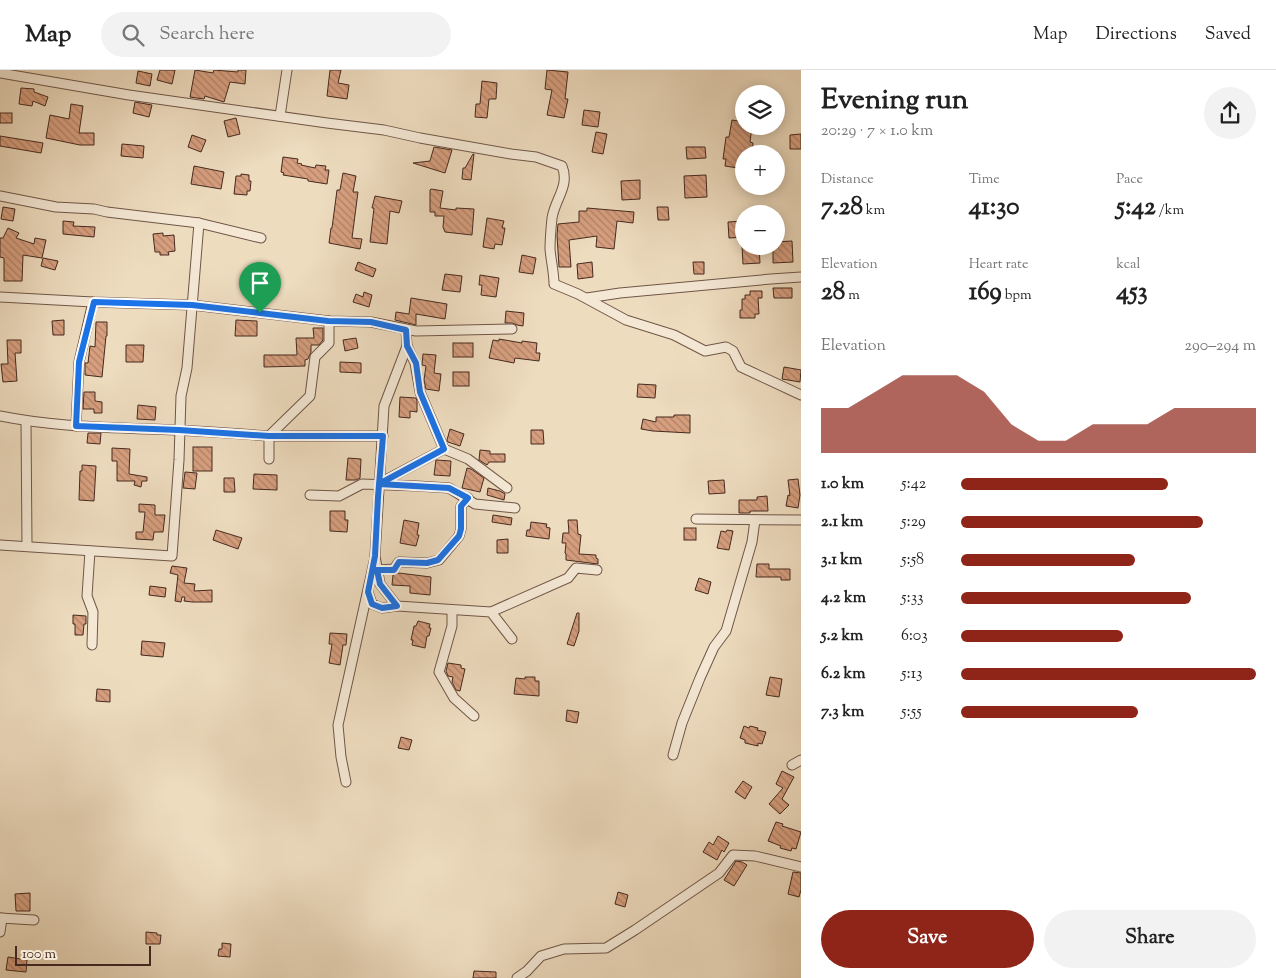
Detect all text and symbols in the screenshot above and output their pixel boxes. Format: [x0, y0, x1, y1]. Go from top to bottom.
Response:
search box [101, 12, 451, 57]
text: Map [25, 18, 71, 52]
icon: search [119, 21, 147, 49]
text: Search here [159, 21, 255, 48]
text: Map [1033, 22, 1068, 48]
text: Directions [1096, 22, 1177, 48]
text: Saved [1205, 22, 1251, 48]
text: Evening run [821, 81, 968, 121]
map controls [735, 85, 785, 255]
button: layers [735, 85, 785, 135]
button: share [1204, 87, 1256, 139]
text: 20:29 · 7 × 1.0 km [821, 120, 933, 143]
button: + [735, 145, 785, 195]
text: Distance [821, 170, 874, 190]
text: Time [969, 170, 1000, 190]
text: Pace [1116, 170, 1143, 190]
text: 7.28 [821, 190, 863, 226]
text: 41:30 [969, 190, 1019, 226]
text: 5:42 [1116, 190, 1156, 226]
text: km [863, 201, 885, 221]
text: /km [1156, 201, 1184, 221]
button: − [735, 205, 785, 255]
text: Elevation [821, 255, 878, 275]
text: Heart rate [969, 255, 1028, 275]
text: kcal [1116, 255, 1140, 275]
pin [239, 262, 281, 313]
icon: arrive [246, 269, 274, 297]
text: 28 [821, 275, 845, 311]
text: 169 [969, 275, 1002, 311]
text: 453 [1116, 275, 1148, 311]
text: m [845, 286, 860, 306]
text: bpm [1002, 286, 1032, 306]
text: Elevation [821, 335, 886, 358]
text: 290–294 m [1184, 335, 1256, 358]
text: 1.0 km [821, 473, 864, 496]
text: 5:42 [901, 473, 926, 496]
text: 2.1 km [821, 511, 863, 534]
text: 5:29 [901, 511, 926, 534]
text: 3.1 km [821, 549, 862, 572]
text: 5:58 [901, 549, 924, 572]
text: 4.2 km [821, 587, 866, 610]
text: 5:33 [901, 587, 924, 610]
text: 5.2 km [821, 625, 863, 648]
text: 6:03 [901, 625, 928, 648]
text: 6.2 km [821, 663, 866, 686]
text: 5:13 [901, 663, 923, 686]
text: 7.3 km [821, 701, 864, 724]
text: 5:55 [901, 701, 922, 724]
button: Save [821, 910, 1034, 968]
button: Share [1044, 910, 1256, 968]
scale bar [15, 943, 151, 966]
text: 100 m [22, 945, 56, 965]

